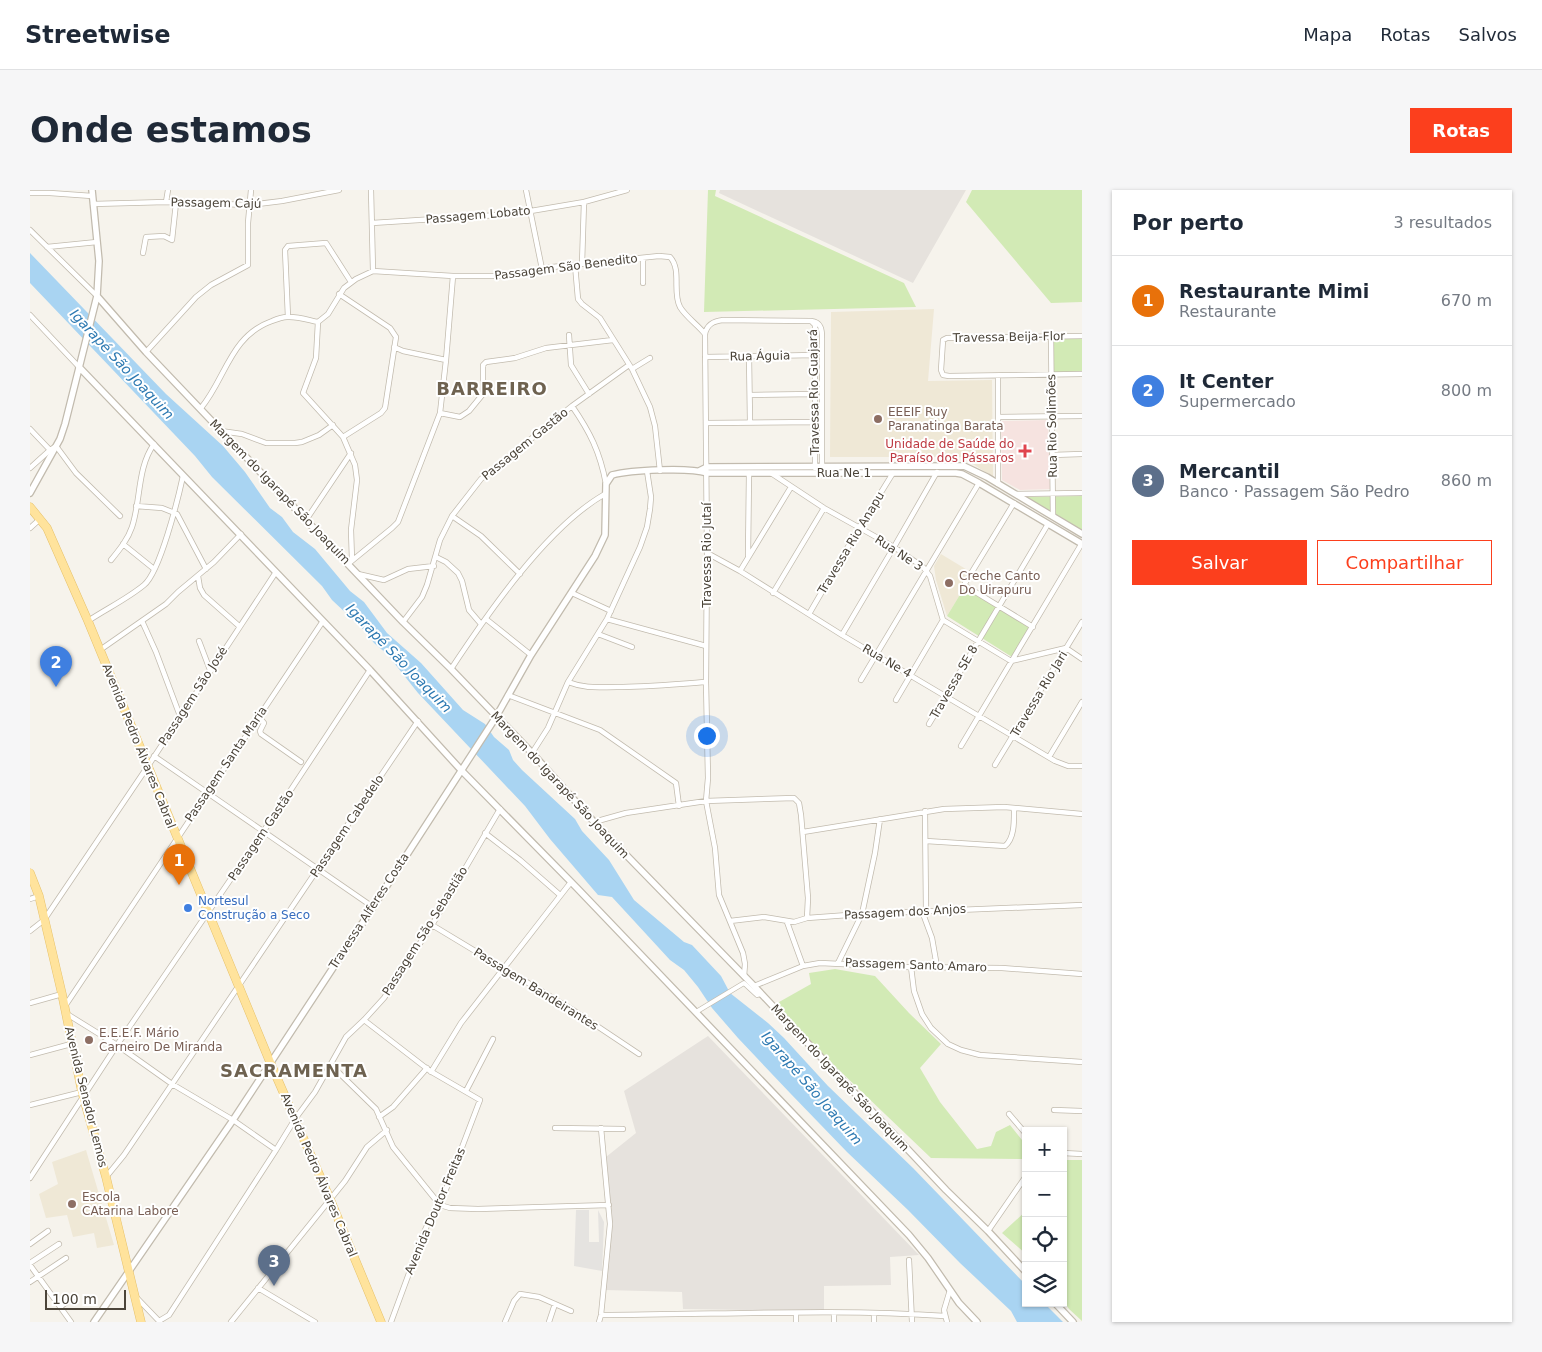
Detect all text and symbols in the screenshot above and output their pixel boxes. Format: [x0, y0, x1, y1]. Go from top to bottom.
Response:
text: Streetwise [25, 21, 171, 49]
text: Mapa [1303, 24, 1352, 45]
text: Rotas [1380, 24, 1431, 45]
text: Salvos [1459, 24, 1517, 45]
button: Rotas [1410, 108, 1512, 153]
text: Onde estamos [30, 110, 312, 150]
street label: Passagem Cajú [170, 195, 262, 211]
street label: Passagem Lobato [425, 203, 531, 227]
text: Por perto [1132, 211, 1244, 235]
text: 3 resultados [1393, 213, 1492, 232]
street label: Passagem São Benedito [494, 251, 638, 283]
text: Restaurante Mimi [1179, 280, 1369, 302]
text: 1 [1142, 291, 1154, 310]
text: 670 m [1441, 291, 1492, 310]
text: Restaurante [1179, 302, 1276, 321]
water label: Igarapé São Joaquim [67, 306, 177, 422]
street label: Travessa Rio Guajará [806, 329, 822, 456]
street label: Travessa Beija-Flor [952, 329, 1065, 345]
street label: Rua Águia [730, 347, 790, 364]
text: It Center [1179, 370, 1273, 392]
street label: Rua Rio Solimões [1044, 374, 1060, 478]
district label: BARREIRO [436, 378, 548, 399]
text: 2 [1142, 381, 1154, 400]
text: 800 m [1441, 381, 1492, 400]
text: Supermercado [1179, 392, 1296, 411]
street label: Passagem Gastão [479, 405, 571, 483]
place label: EEEIF Ruy Paranatinga Barata [888, 405, 1004, 433]
marker: EEEIF Ruy Paranatinga Barata [872, 413, 884, 425]
street label: Margem do Igarapé São Joaquim [207, 417, 353, 567]
place label: Unidade de Saúde do Paraíso dos Pássaros [885, 437, 1014, 465]
marker: Unidade de Saúde do Paraíso dos Pássaros [1018, 444, 1032, 458]
text: Mercantil [1179, 460, 1280, 482]
street label: Rua Ne 1 [817, 466, 871, 480]
text: 3 [1142, 471, 1154, 490]
text: 860 m [1441, 471, 1492, 490]
text: Banco · Passagem São Pedro [1179, 482, 1410, 501]
street label: Travessa Rio Anapu [814, 489, 887, 598]
street label: Travessa Rio Jutaí [700, 502, 714, 609]
street label: Rua Ne 3 [872, 532, 926, 574]
button: Salvar [1132, 540, 1307, 585]
button: Compartilhar [1317, 540, 1492, 585]
place label: Creche Canto Do Uirapuru [959, 569, 1040, 597]
marker: Creche Canto Do Uirapuru [943, 577, 955, 589]
water label: Igarapé São Joaquim [343, 600, 455, 716]
street label: Rua Ne 4 [860, 641, 914, 681]
street label: Travessa SE 8 [927, 643, 981, 722]
street label: Passagem São José [156, 644, 230, 748]
pin: 2 [40, 646, 72, 687]
street label: Travessa Rio Jari [1007, 648, 1070, 740]
street label: Avenida Pedro Álvares Cabral [99, 661, 179, 830]
street label: Passagem Santa Maria [182, 704, 270, 824]
street label: Margem do Igarapé São Joaquim [488, 709, 632, 861]
your location [694, 723, 720, 749]
street label: Passagem Cabedelo [307, 772, 387, 880]
street label: Passagem Gastão [225, 787, 297, 883]
pin: 1 [163, 844, 195, 885]
street label: Travessa Alferes Costa [326, 850, 412, 972]
street label: Passagem São Sebastião [379, 864, 471, 998]
place label: Nortesul Construção a Seco [198, 894, 310, 922]
marker: Nortesul Construção a Seco [182, 902, 194, 914]
street label: Passagem dos Anjos [844, 902, 966, 922]
street label: Passagem Bandeirantes [471, 945, 601, 1033]
street label: Passagem Santo Amaro [845, 956, 987, 974]
street label: Margem do Igarapé São Joaquim [768, 1001, 912, 1155]
street label: Avenida Senador Lemos [62, 1025, 110, 1169]
place label: E.E.E.F. Mário Carneiro De Miranda [99, 1026, 223, 1054]
water label: Igarapé São Joaquim [758, 1028, 866, 1148]
marker: E.E.E.F. Mário Carneiro De Miranda [83, 1034, 95, 1046]
district label: SACRAMENTA [220, 1060, 368, 1081]
street label: Avenida Pedro Álvares Cabral [278, 1091, 361, 1259]
map controls [1022, 1127, 1067, 1307]
button: + [1022, 1127, 1067, 1172]
street label: Avenida Doutor Freitas [402, 1145, 468, 1277]
button: − [1022, 1172, 1067, 1217]
place label: Escola CAtarina Labore [82, 1190, 179, 1218]
marker: Escola CAtarina Labore [66, 1198, 78, 1210]
button: locate [1022, 1217, 1067, 1262]
pin: 3 [258, 1245, 290, 1286]
button: layers [1022, 1262, 1067, 1307]
scale bar [45, 1287, 126, 1310]
text: 100 m [52, 1291, 97, 1307]

